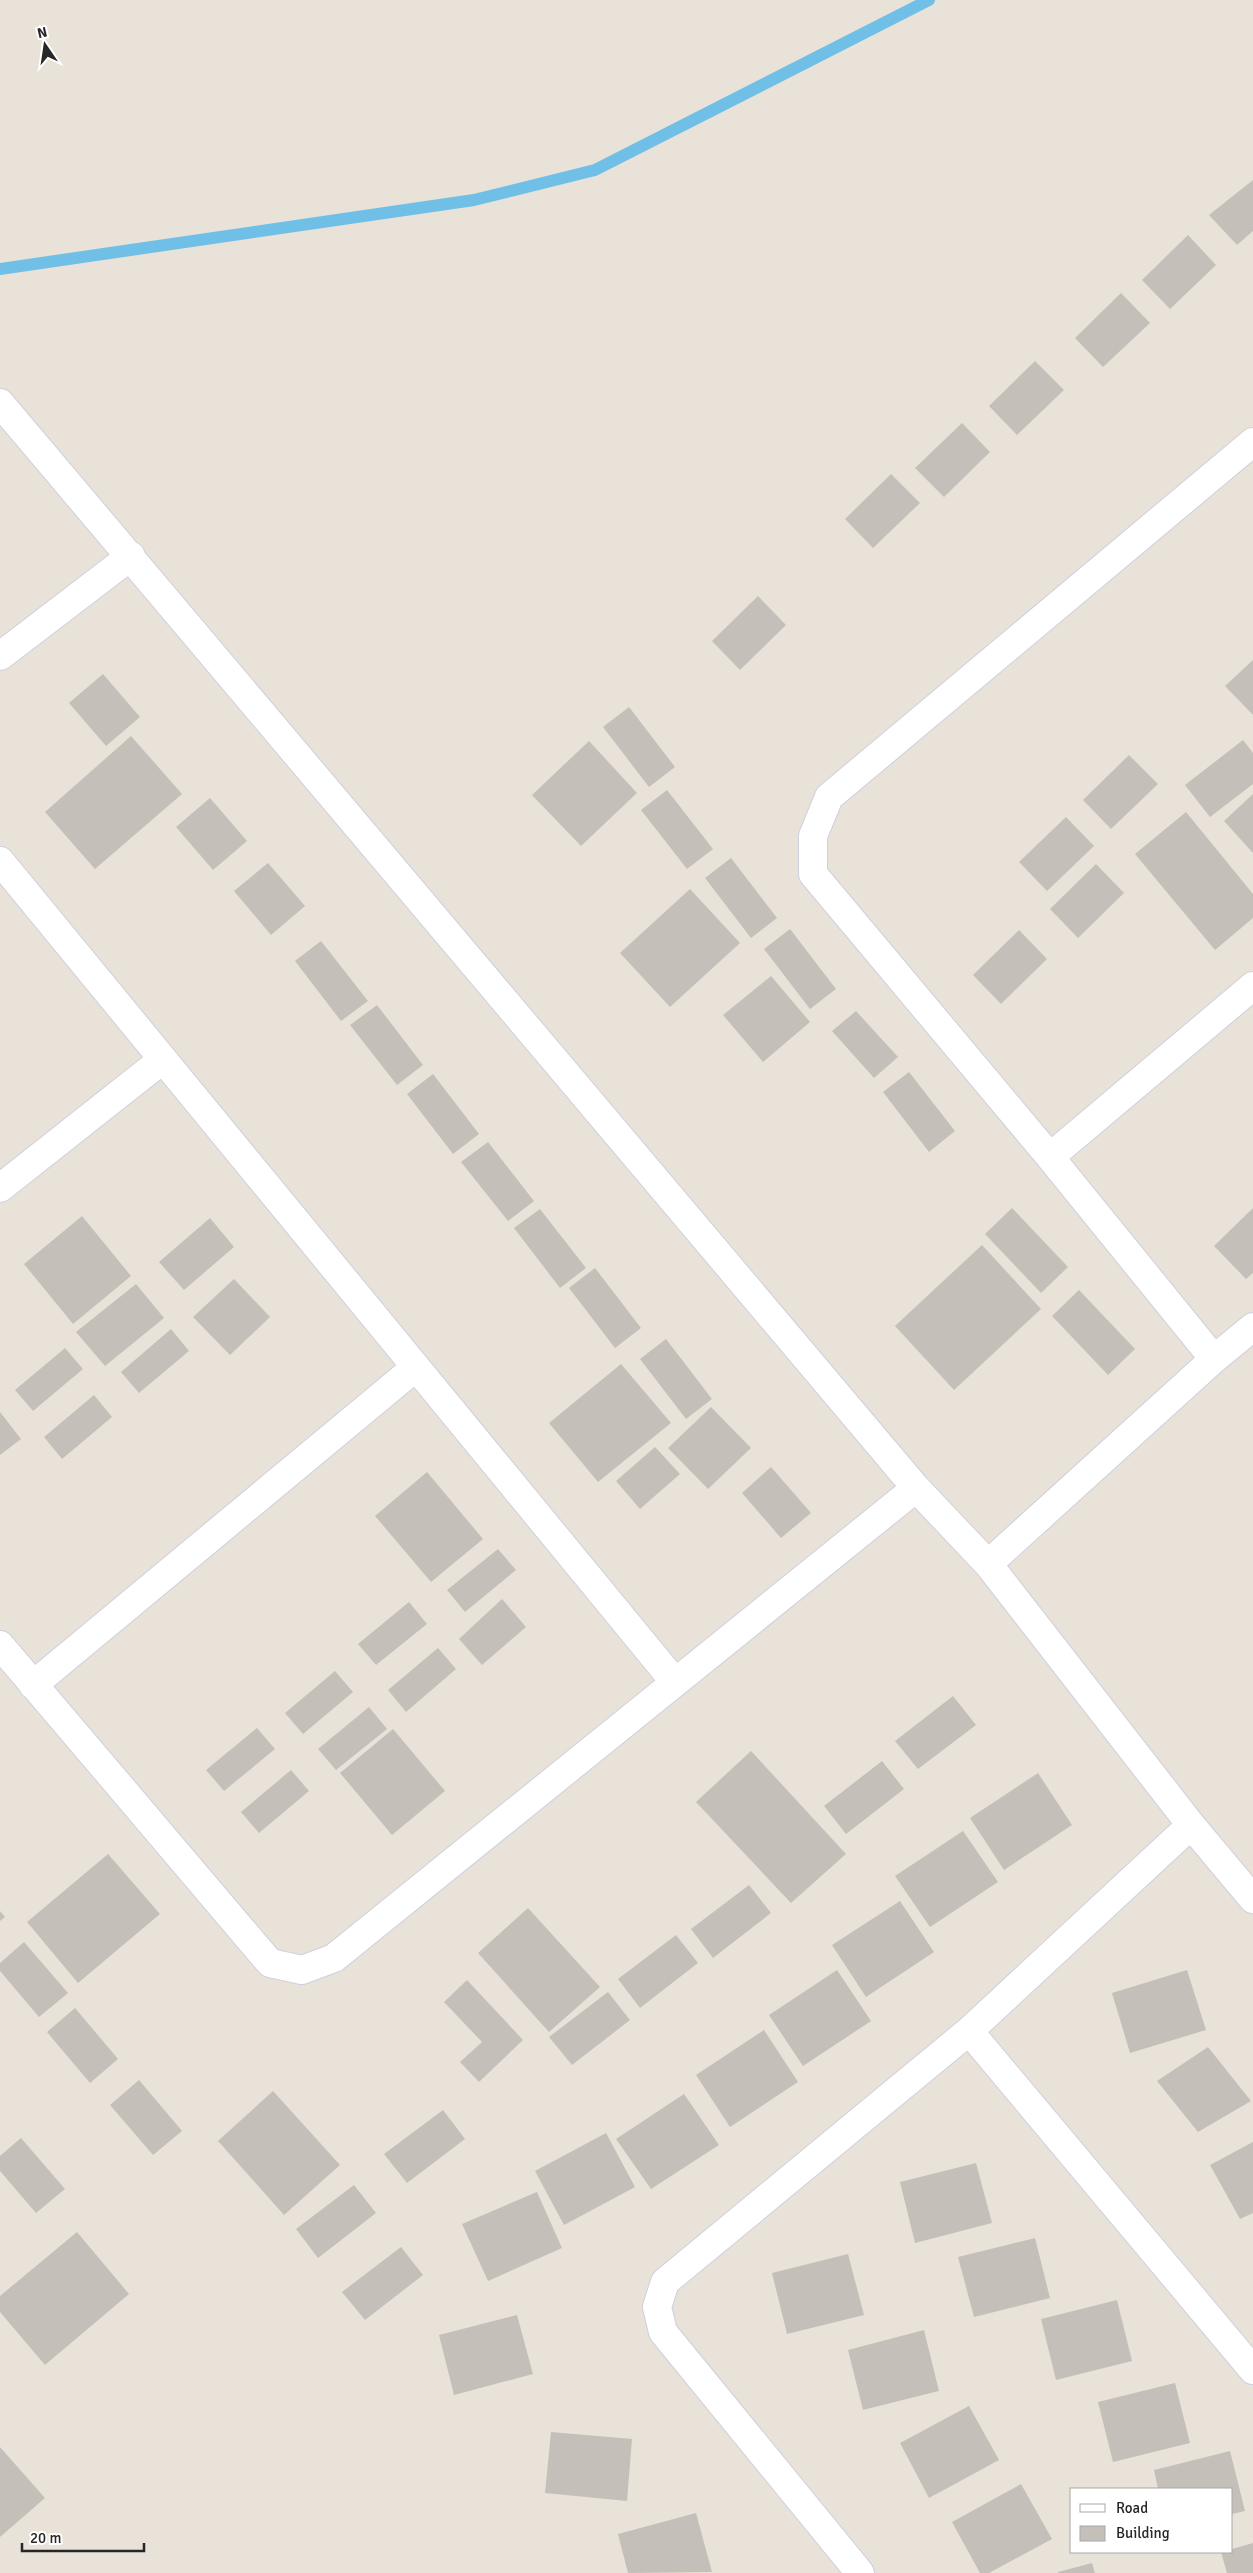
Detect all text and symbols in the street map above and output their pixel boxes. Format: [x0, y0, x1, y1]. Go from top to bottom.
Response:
north arrow [20, 20, 70, 70]
text: N [36, 23, 49, 42]
legend [1070, 2488, 1233, 2553]
text: Road [1116, 2499, 1148, 2517]
scale bar [22, 2520, 145, 2552]
text: Building [1116, 2524, 1170, 2542]
text: 20 m [30, 2529, 61, 2547]

